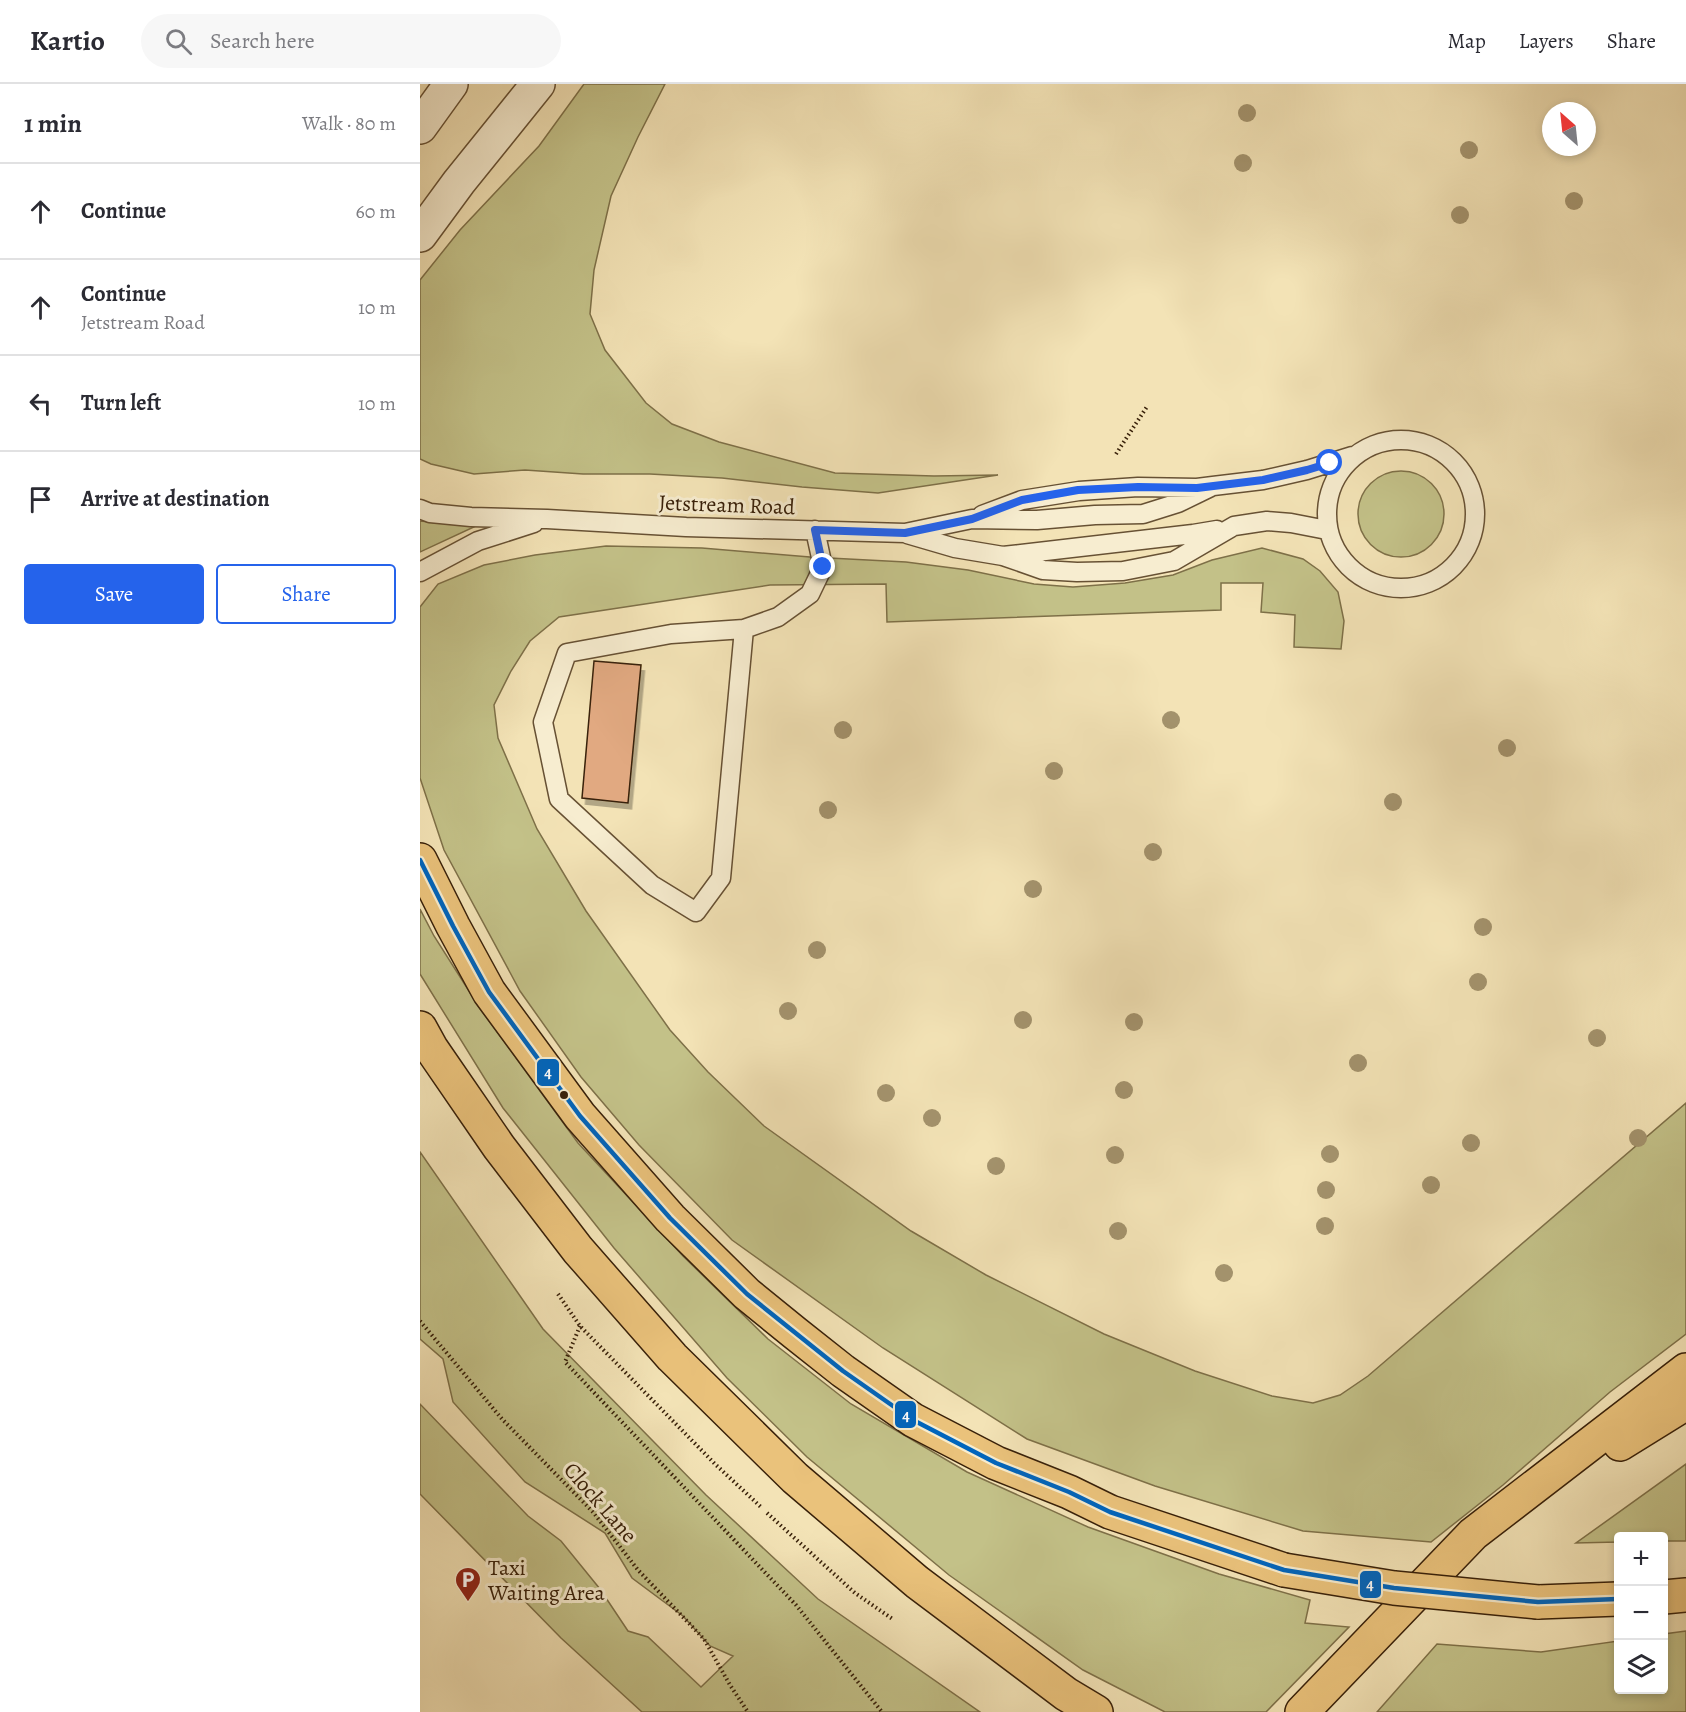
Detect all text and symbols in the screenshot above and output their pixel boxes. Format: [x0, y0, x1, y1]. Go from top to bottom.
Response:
search box [141, 14, 561, 68]
text: Kartio [30, 22, 105, 60]
icon: search [162, 25, 195, 58]
text: Search here [210, 26, 315, 56]
text: Map [1447, 27, 1486, 55]
text: Layers [1519, 27, 1574, 55]
text: Share [1607, 27, 1656, 55]
north arrow [1542, 102, 1596, 156]
text: 1 min [24, 106, 82, 141]
text: Walk · 80 m [302, 110, 396, 137]
icon: ahead [24, 195, 57, 228]
text: Continue [81, 196, 166, 226]
text: 60 m [356, 198, 396, 225]
text: Continue [81, 279, 166, 309]
icon: ahead [24, 291, 57, 324]
text: 10 m [358, 294, 396, 321]
text: Jetstream Road [81, 309, 205, 336]
icon: left [24, 387, 57, 420]
text: Turn left [81, 388, 161, 418]
text: 10 m [358, 390, 396, 417]
route start [1316, 449, 1342, 475]
icon: arrive [24, 483, 57, 516]
text: Arrive at destination [81, 484, 270, 514]
street label: Jetstream Road [658, 488, 796, 522]
route end [809, 553, 835, 579]
button: Save [24, 564, 204, 624]
button: Share [216, 564, 396, 624]
line badge: 4 [536, 1058, 560, 1087]
text: 4 [544, 1062, 552, 1084]
unlabelled marker [558, 1089, 570, 1101]
line badge: 4 [894, 1400, 917, 1429]
text: 4 [902, 1405, 910, 1427]
street label: Clock Lane [557, 1456, 644, 1549]
map controls [1614, 1532, 1668, 1694]
button: + [1614, 1532, 1668, 1586]
place label: Taxi Waiting Area [487, 1553, 606, 1608]
parking icon: Taxi Waiting Area [453, 1565, 483, 1603]
line badge: 4 [1359, 1570, 1382, 1599]
text: 4 [1366, 1574, 1374, 1596]
button: − [1614, 1586, 1668, 1640]
button: layers [1614, 1640, 1668, 1694]

